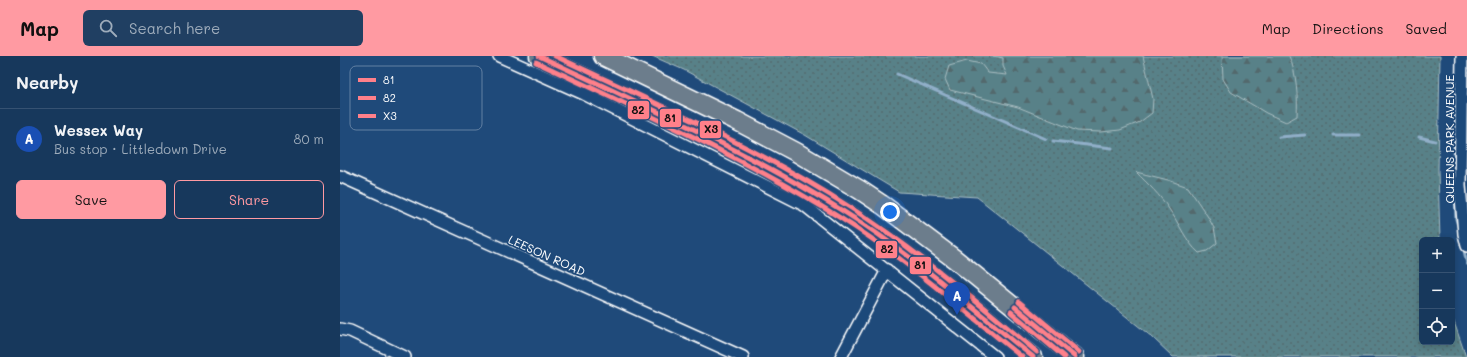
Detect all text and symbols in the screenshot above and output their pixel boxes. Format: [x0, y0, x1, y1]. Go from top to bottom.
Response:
search box [83, 10, 363, 46]
text: Map [20, 16, 59, 41]
icon: search [97, 17, 119, 39]
text: Search here [129, 18, 220, 38]
text: Map [1262, 19, 1290, 38]
text: Directions [1312, 19, 1383, 38]
text: Saved [1405, 19, 1447, 38]
legend [350, 66, 482, 130]
text: Nearby [16, 71, 78, 93]
text: 81 [383, 72, 395, 87]
street label: QUEENS PARK AVENUE [1441, 74, 1457, 203]
text: 82 [383, 90, 396, 105]
line badge: 82 [627, 100, 650, 120]
text: 82 [632, 102, 644, 117]
text: X3 [383, 108, 397, 123]
line badge: 81 [659, 108, 682, 128]
text: 81 [664, 110, 676, 125]
text: Wessex Way [54, 120, 143, 140]
line badge: X3 [699, 120, 722, 139]
text: X3 [704, 121, 718, 136]
text: A [24, 130, 34, 147]
text: 80 m [294, 130, 324, 147]
text: Bus stop · Littledown Drive [54, 140, 227, 157]
button: Save [16, 180, 166, 219]
button: Share [174, 180, 324, 219]
your location [880, 202, 900, 222]
street label: LEESON ROAD [506, 231, 588, 279]
map controls [1419, 237, 1455, 345]
button: + [1419, 237, 1455, 273]
line badge: 82 [875, 240, 898, 259]
text: 82 [881, 241, 893, 256]
line badge: 81 [909, 256, 932, 275]
text: 81 [914, 257, 926, 272]
button: − [1419, 273, 1455, 309]
pin: A [944, 282, 970, 315]
button: locate [1419, 309, 1455, 345]

